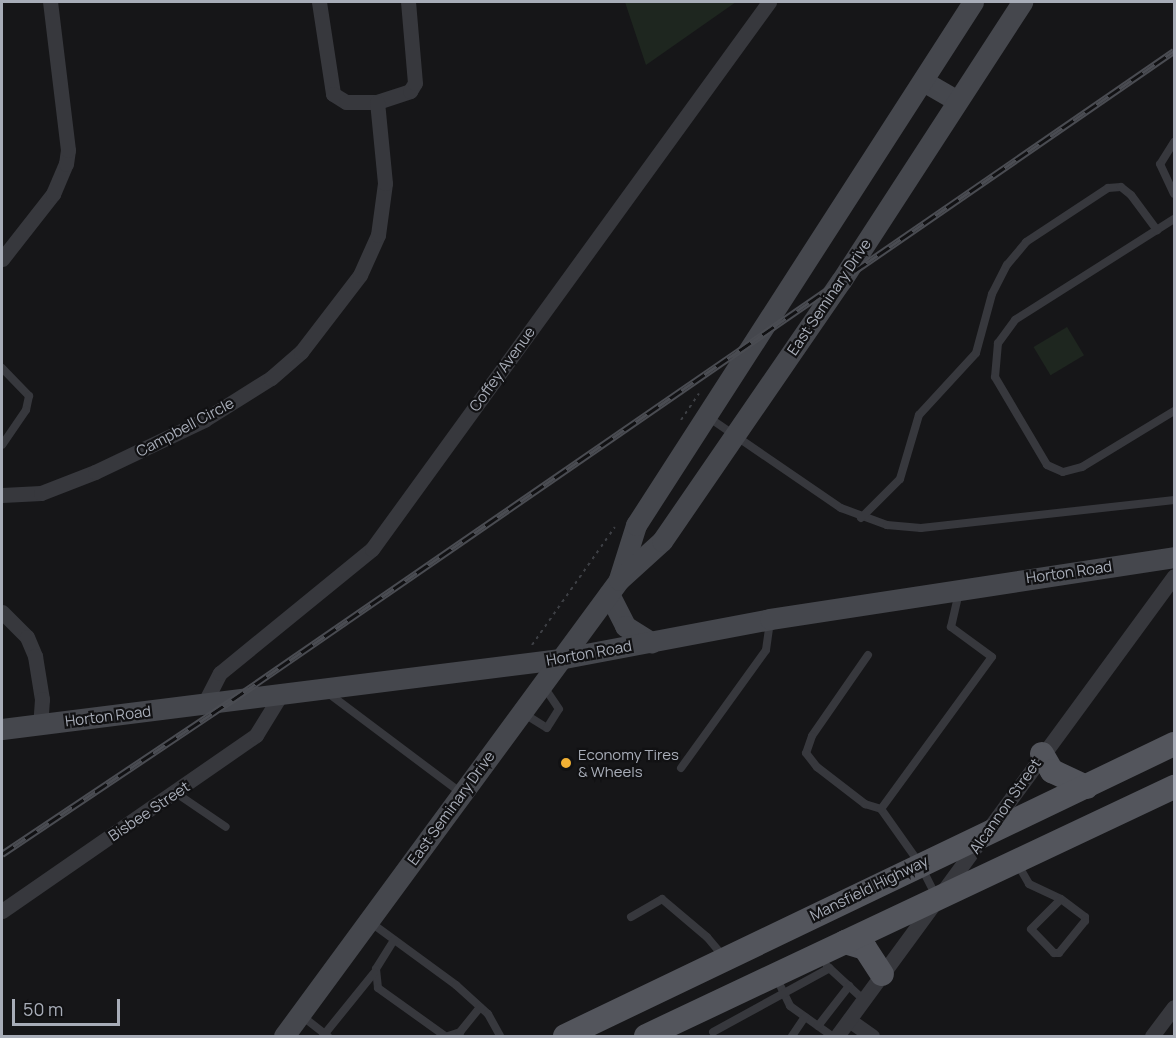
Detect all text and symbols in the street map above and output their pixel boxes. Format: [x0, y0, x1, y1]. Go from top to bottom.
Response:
street label: East Seminary Drive [783, 235, 875, 359]
street label: Coffey Avenue [465, 323, 539, 415]
street label: Campbell Circle [133, 394, 237, 460]
street label: Horton Road [1025, 557, 1113, 587]
street label: Horton Road [545, 637, 633, 669]
street label: Horton Road [64, 702, 152, 730]
place label: Economy Tires & Wheels [578, 745, 679, 780]
street label: East Seminary Drive [404, 748, 498, 868]
street label: Alcannon Street [965, 755, 1045, 857]
marker: Economy Tires & Wheels [559, 756, 573, 770]
street label: Bisbee Street [105, 777, 193, 845]
street label: Mansfield Highway [807, 852, 931, 924]
scale bar [15, 987, 123, 1025]
text: 50 m [23, 997, 63, 1021]

